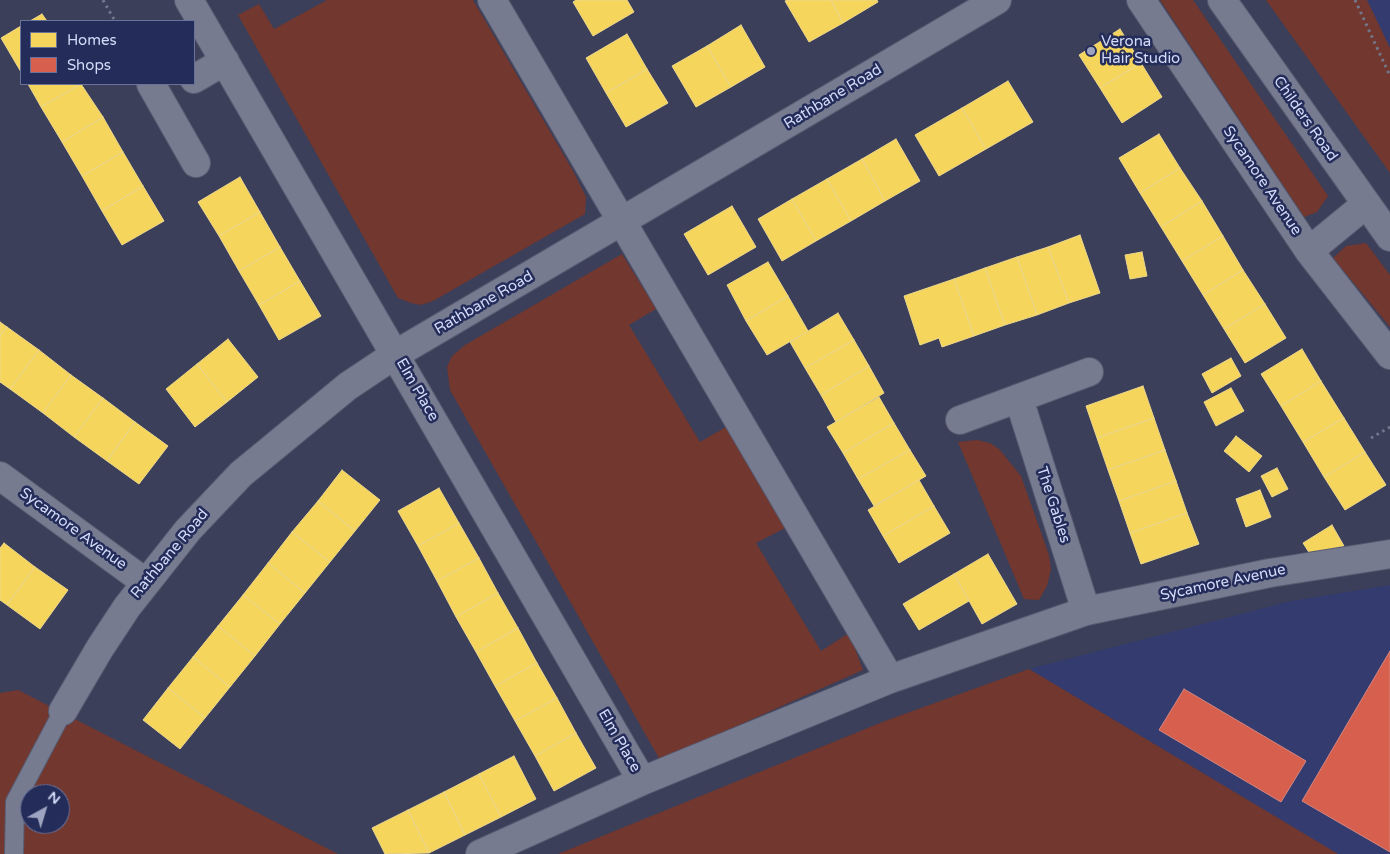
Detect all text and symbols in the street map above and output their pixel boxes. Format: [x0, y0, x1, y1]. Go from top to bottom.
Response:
legend [20, 20, 195, 85]
text: Homes [67, 31, 117, 49]
place label: Verona Hair Studio [1101, 33, 1180, 68]
marker: Verona Hair Studio [1085, 45, 1097, 57]
text: Shops [67, 56, 111, 74]
street label: Rathbane Road [781, 61, 885, 133]
street label: Childers Road [1269, 73, 1341, 165]
street label: Sycamore Avenue [1219, 123, 1305, 239]
street label: Rathbane Road [431, 267, 537, 339]
street label: Elm Place [392, 355, 442, 425]
street label: The Gables [1032, 465, 1074, 545]
street label: Sycamore Avenue [16, 484, 130, 574]
street label: Rathbane Road [127, 506, 213, 602]
street label: Sycamore Avenue [1159, 561, 1287, 605]
street label: Elm Place [594, 706, 644, 776]
north arrow [20, 784, 70, 834]
text: N [44, 788, 64, 808]

